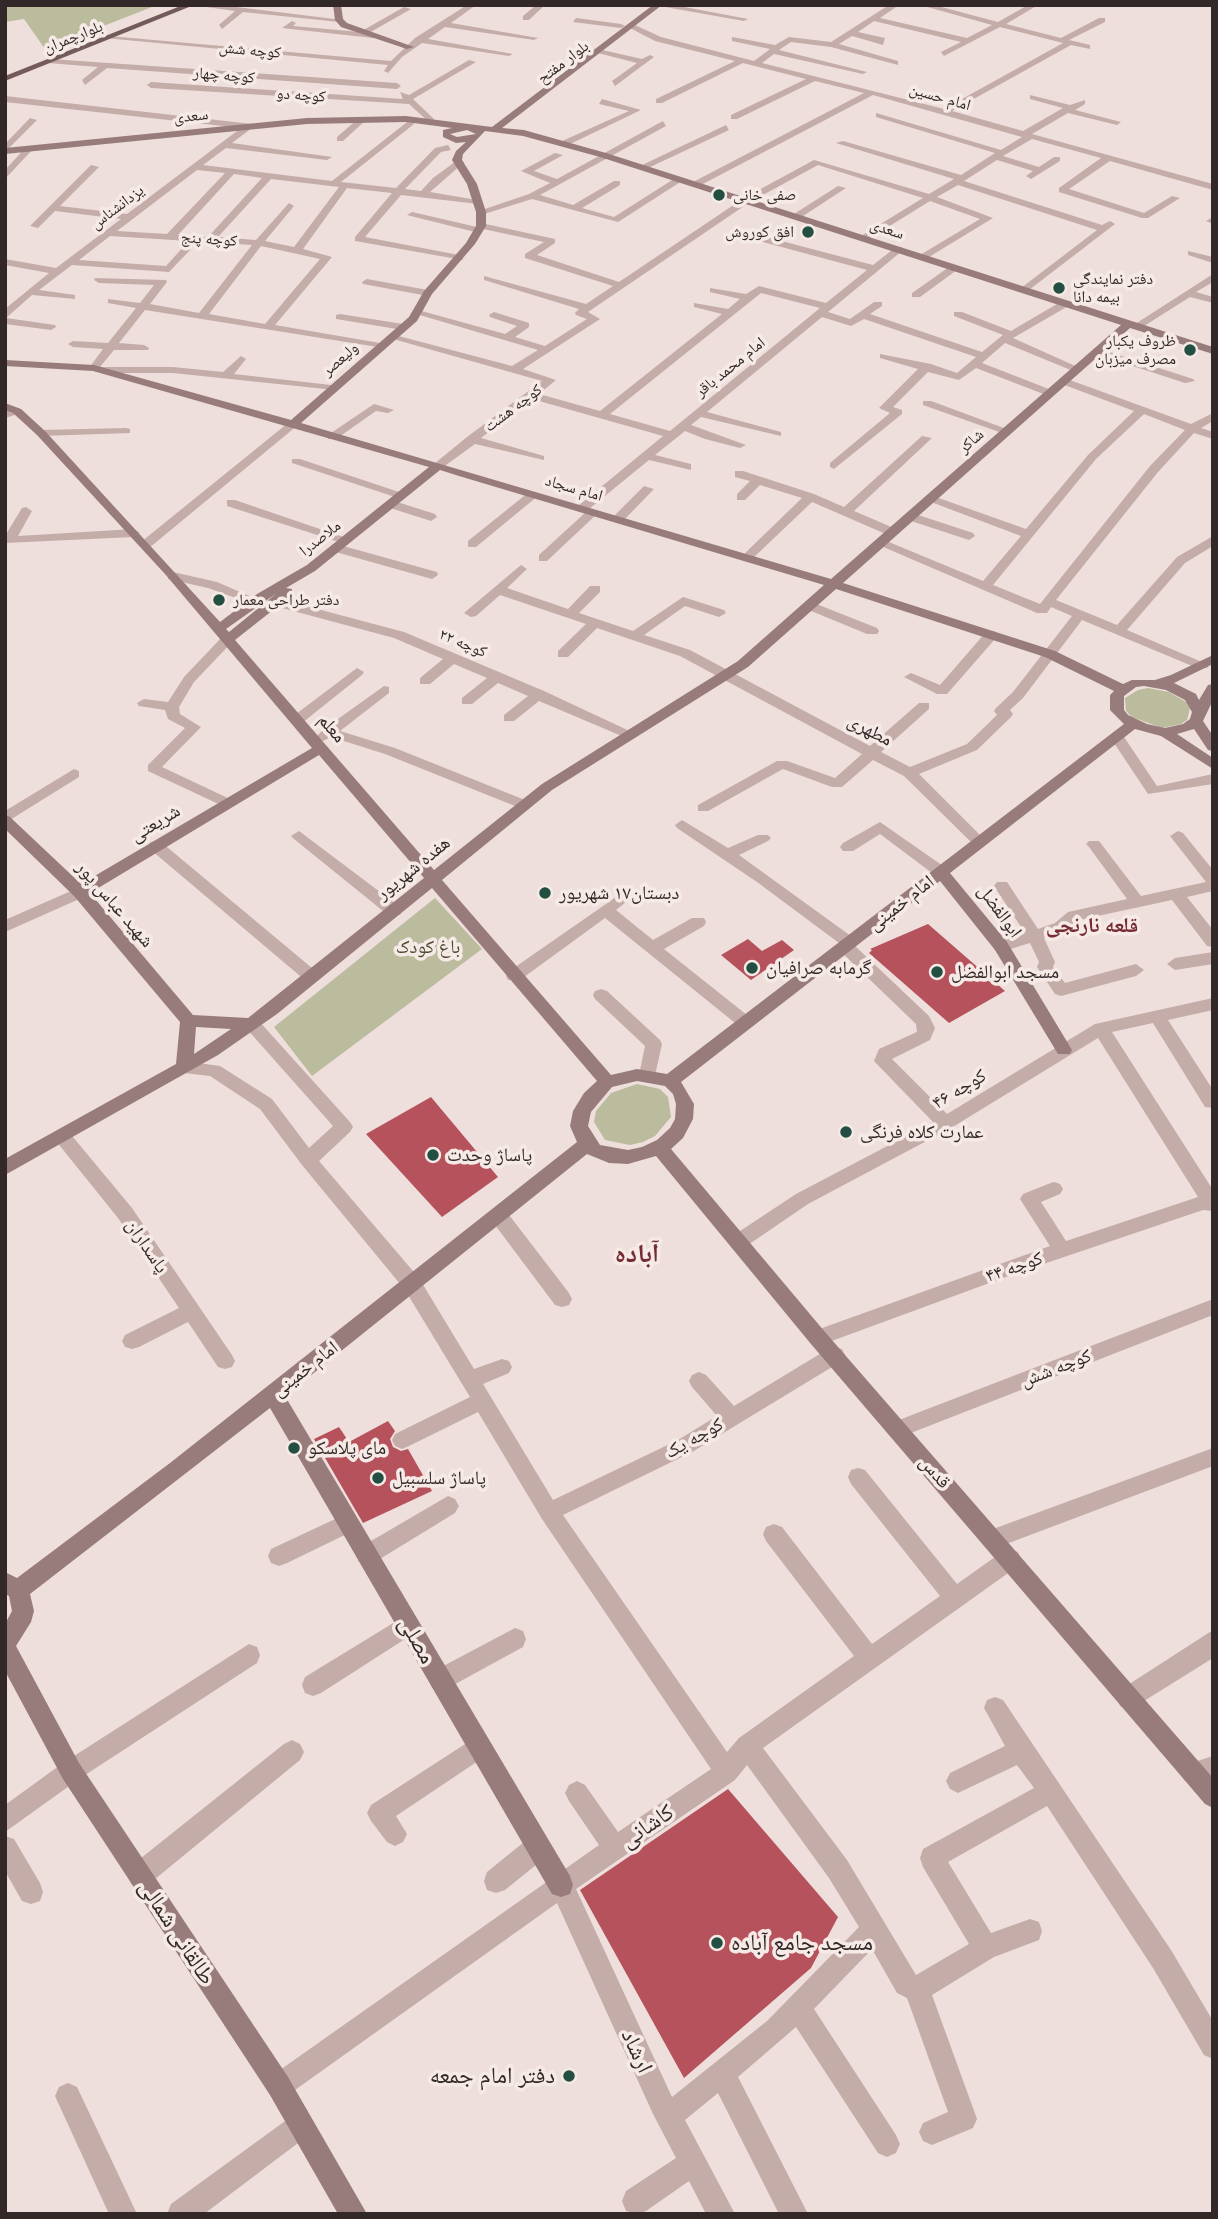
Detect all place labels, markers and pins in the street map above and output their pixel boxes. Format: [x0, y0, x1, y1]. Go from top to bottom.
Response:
place label: صفی خانی [733, 185, 796, 205]
marker: صفی خانی [711, 187, 727, 203]
place label: افق کوروش [725, 222, 794, 242]
marker: افق کوروش [800, 224, 816, 240]
place label: دفتر نمایندگی بیمه دانا [1073, 269, 1153, 307]
marker: دفتر نمایندگی بیمه دانا [1051, 280, 1067, 296]
place label: ظروف یکبار مصرف میزبان [1095, 331, 1176, 369]
marker: ظروف یکبار مصرف میزبان [1182, 342, 1198, 358]
place label: دفتر طراحی معمار [233, 590, 339, 610]
marker: دفتر طراحی معمار [211, 592, 227, 608]
place label: دبستان۱۷ شهریور [559, 882, 679, 904]
marker: دبستان۱۷ شهریور [537, 885, 553, 901]
place label: گرمابه صرافیان [766, 957, 871, 979]
marker: گرمابه صرافیان [744, 960, 760, 976]
place label: مسجد ابوالفضل [951, 961, 1059, 983]
marker: مسجد ابوالفضل [929, 964, 945, 980]
place label: عمارت کلاه فرنگی [860, 1121, 984, 1143]
marker: عمارت کلاه فرنگی [838, 1124, 854, 1140]
place label: پاساژ وحدت [447, 1144, 532, 1166]
marker: پاساژ وحدت [425, 1147, 441, 1163]
place label: مای پلاسکو [308, 1437, 386, 1459]
marker: مای پلاسکو [286, 1440, 302, 1456]
place label: پاساژ سلسبیل [392, 1467, 486, 1489]
marker: پاساژ سلسبیل [370, 1470, 386, 1486]
place label: مسجد جامع آباده [731, 1929, 873, 1957]
marker: مسجد جامع آباده [709, 1935, 725, 1951]
place label: دفتر امام جمعه [430, 2062, 555, 2090]
marker: دفتر امام جمعه [561, 2068, 577, 2084]

